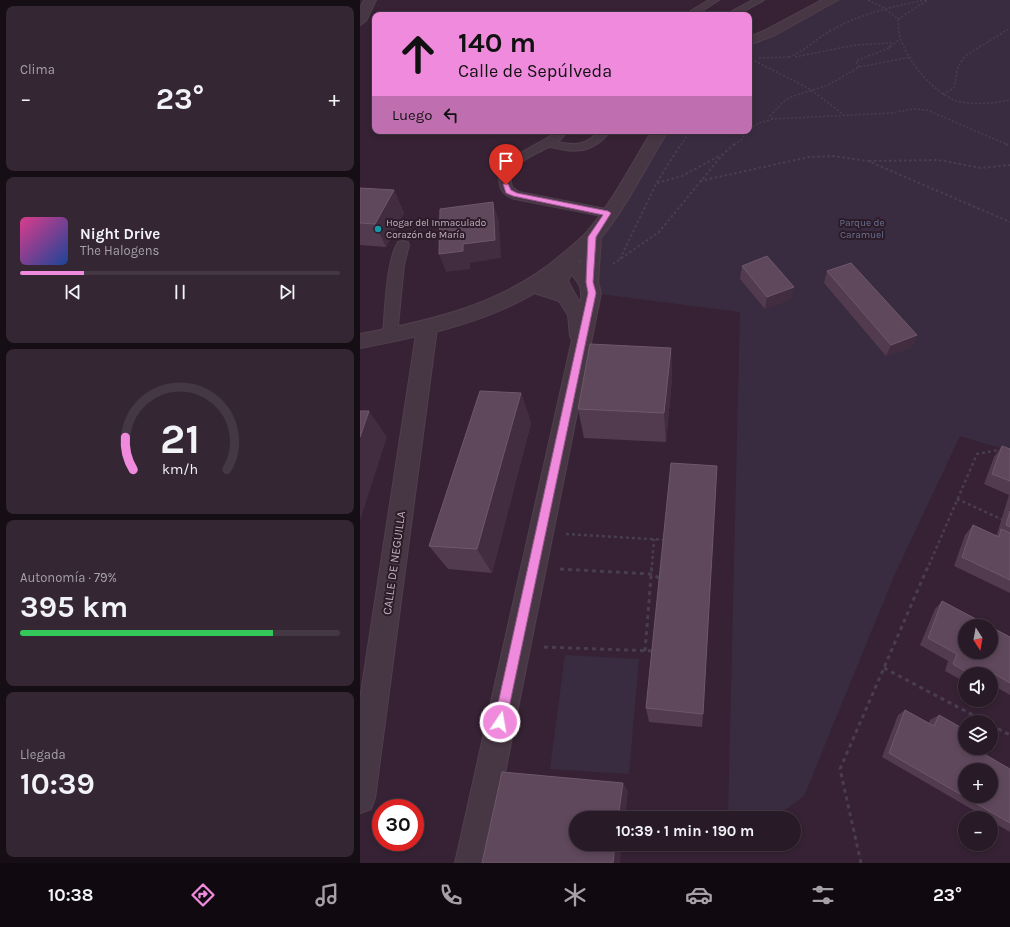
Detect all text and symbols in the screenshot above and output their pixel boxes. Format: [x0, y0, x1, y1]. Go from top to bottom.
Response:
text: 140 m [458, 26, 536, 59]
icon: ahead [392, 28, 444, 80]
text: Calle de Sepúlveda [458, 60, 612, 82]
text: Clima [20, 62, 55, 77]
text: 23° [156, 81, 204, 117]
text: − [20, 86, 32, 112]
text: + [328, 86, 340, 112]
icon: left [440, 104, 462, 126]
text: Luego [392, 106, 432, 124]
pin [489, 144, 523, 185]
icon: arrive [495, 150, 517, 172]
place label: Hogar del Inmaculado Corazón de María [386, 217, 486, 241]
park label: Parque de Caramuel [839, 217, 885, 241]
marker: Hogar del Inmaculado Corazón de María [373, 224, 383, 234]
text: Night Drive [80, 225, 160, 243]
text: The Halogens [80, 243, 159, 258]
icon: previous [62, 281, 84, 303]
icon: pause [169, 281, 191, 303]
icon: next [276, 281, 298, 303]
text: 21 [160, 414, 200, 462]
text: km/h [162, 460, 198, 477]
street label: CALLE DE NEGUILLA [380, 510, 408, 616]
text: Autonomía · 79% [20, 570, 117, 585]
text: 395 km [20, 589, 128, 625]
north arrow [958, 619, 998, 659]
map controls [958, 619, 998, 851]
button: sound [958, 667, 998, 707]
position arrow [479, 701, 521, 743]
button: layers [958, 715, 998, 755]
text: Llegada [20, 747, 66, 762]
button: + [958, 763, 998, 803]
text: 10:39 [20, 766, 95, 802]
speed limit sign: 30 [372, 799, 424, 851]
button: − [958, 811, 998, 851]
text: 10:39 · 1 min · 190 m [616, 822, 754, 840]
icon: directions [189, 881, 217, 909]
icon: music [313, 881, 341, 909]
icon: phone [437, 881, 465, 909]
icon: climate [561, 881, 589, 909]
icon: car [685, 881, 713, 909]
icon: filters [809, 881, 837, 909]
text: 10:38 [48, 884, 93, 906]
text: 23° [933, 884, 962, 906]

